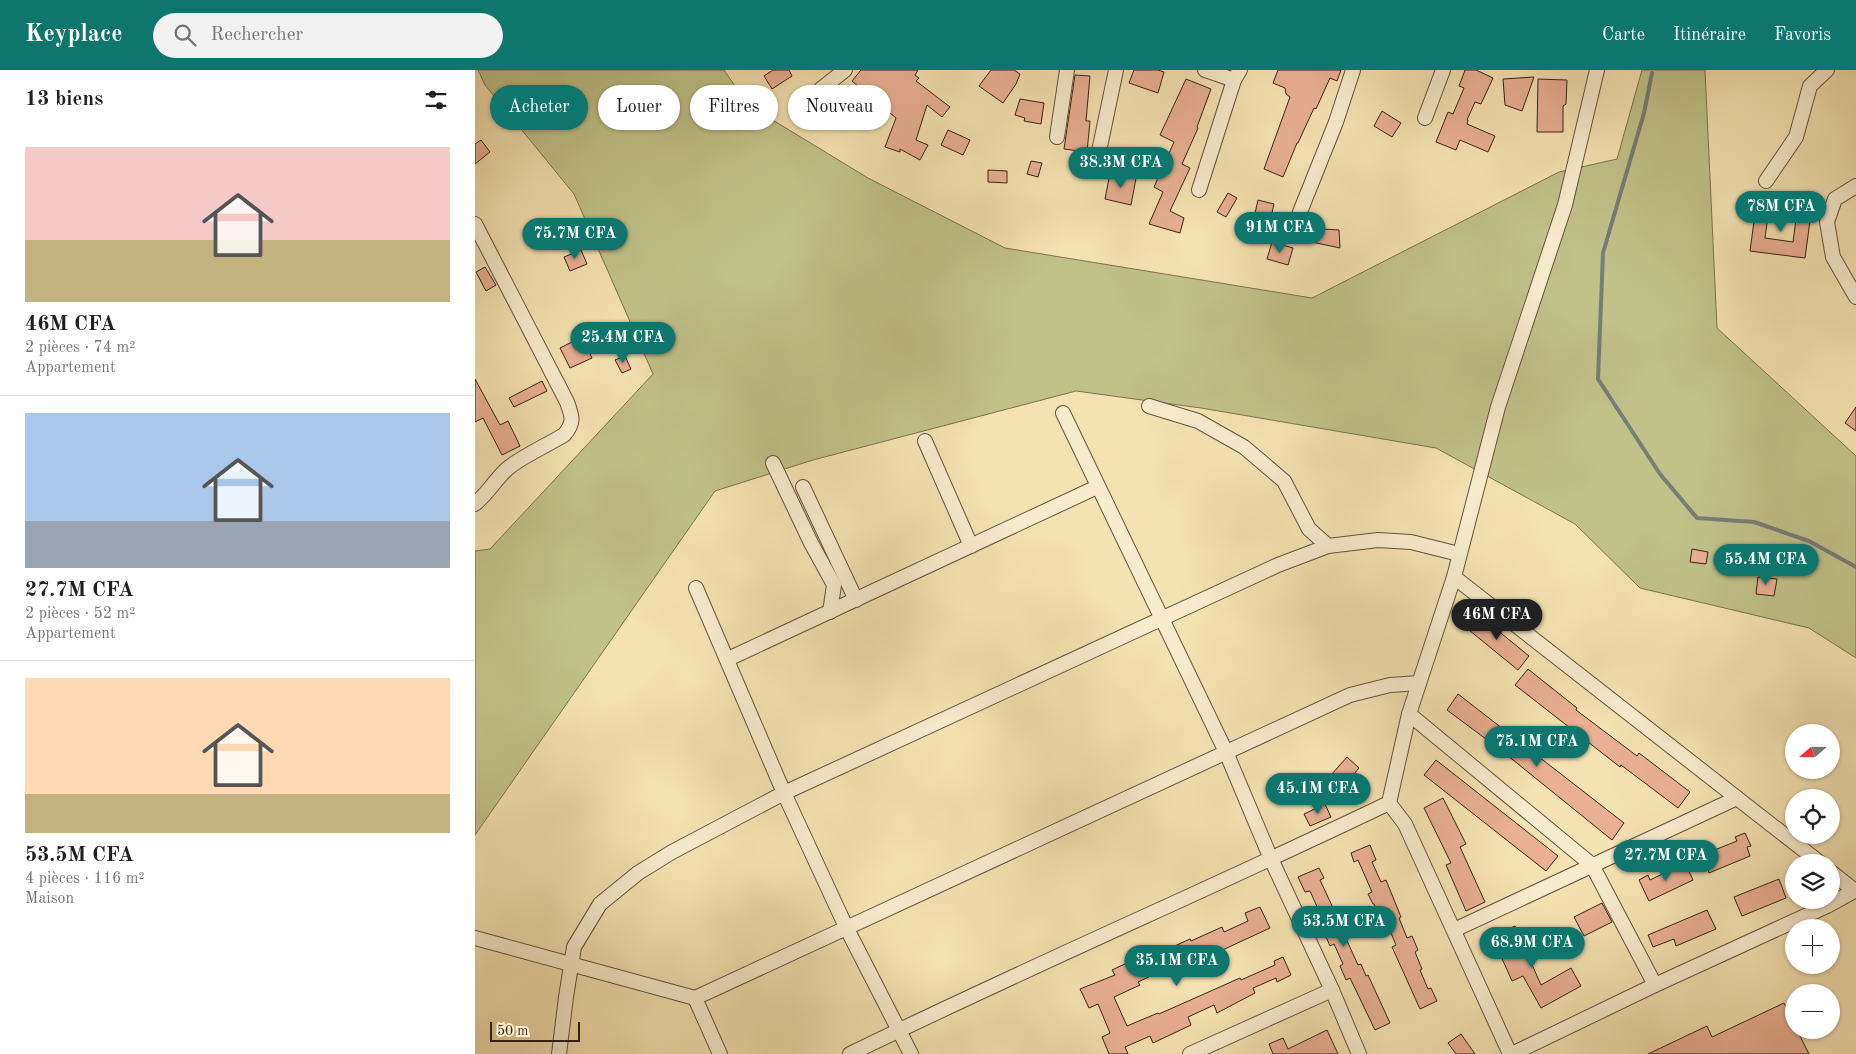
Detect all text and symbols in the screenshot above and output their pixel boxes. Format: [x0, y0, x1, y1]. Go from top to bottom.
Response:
search box [153, 13, 503, 58]
icon: search [171, 21, 199, 49]
text: Keyplace [25, 23, 123, 47]
text: Rechercher [211, 26, 303, 45]
text: Carte [1602, 26, 1645, 44]
text: Itinéraire [1673, 26, 1746, 44]
text: Favoris [1774, 26, 1831, 44]
chip: Acheter [490, 85, 588, 130]
chip: Louer [598, 85, 680, 130]
chip: Filtres [690, 85, 778, 130]
chip: Nouveau [788, 85, 891, 130]
icon: filters [422, 86, 450, 114]
text: 13 biens [25, 89, 103, 110]
pin: 38.3M CFA [1064, 146, 1178, 189]
text: 38.3M CFA [1080, 155, 1162, 171]
icon: home [193, 180, 283, 270]
pin: 78M CFA [1735, 190, 1827, 233]
text: 78M CFA [1746, 199, 1816, 215]
pin: 91M CFA [1234, 212, 1326, 254]
pin: 75.7M CFA [518, 218, 632, 260]
text: 91M CFA [1245, 220, 1315, 236]
text: 75.7M CFA [534, 226, 616, 242]
text: 46M CFA [25, 314, 116, 335]
pin: 25.4M CFA [566, 322, 680, 364]
text: 25.4M CFA [582, 330, 664, 346]
text: 2 pièces · 74 m² [25, 340, 135, 356]
text: Appartement [25, 360, 116, 376]
icon: home [193, 445, 283, 535]
pin: 55.4M CFA [1709, 544, 1823, 586]
text: 55.4M CFA [1725, 552, 1807, 568]
text: 27.7M CFA [25, 580, 134, 601]
pin: 46M CFA [1451, 598, 1543, 641]
text: 2 pièces · 52 m² [25, 606, 135, 622]
text: 46M CFA [1462, 607, 1532, 623]
text: Appartement [25, 626, 116, 642]
icon: home [193, 710, 283, 800]
north arrow [1785, 724, 1840, 779]
map controls [1785, 724, 1840, 1039]
pin: 75.1M CFA [1480, 726, 1594, 768]
text: 75.1M CFA [1496, 734, 1578, 750]
pin: 45.1M CFA [1261, 772, 1375, 815]
text: 45.1M CFA [1277, 781, 1359, 797]
button: locate [1785, 789, 1840, 844]
pin: 27.7M CFA [1609, 840, 1723, 882]
text: 53.5M CFA [25, 845, 134, 866]
text: 27.7M CFA [1625, 848, 1707, 864]
button: layers [1785, 854, 1840, 909]
text: 4 pièces · 116 m² [25, 871, 145, 887]
text: Maison [25, 891, 74, 907]
pin: 53.5M CFA [1287, 906, 1401, 948]
text: 53.5M CFA [1303, 914, 1385, 930]
button: + [1785, 919, 1840, 974]
pin: 68.9M CFA [1475, 926, 1589, 969]
text: 68.9M CFA [1491, 935, 1573, 951]
pin: 35.1M CFA [1120, 944, 1234, 987]
text: 35.1M CFA [1136, 953, 1218, 969]
button: − [1785, 984, 1840, 1039]
scale bar [490, 1019, 580, 1042]
text: 50 m [497, 1024, 528, 1038]

